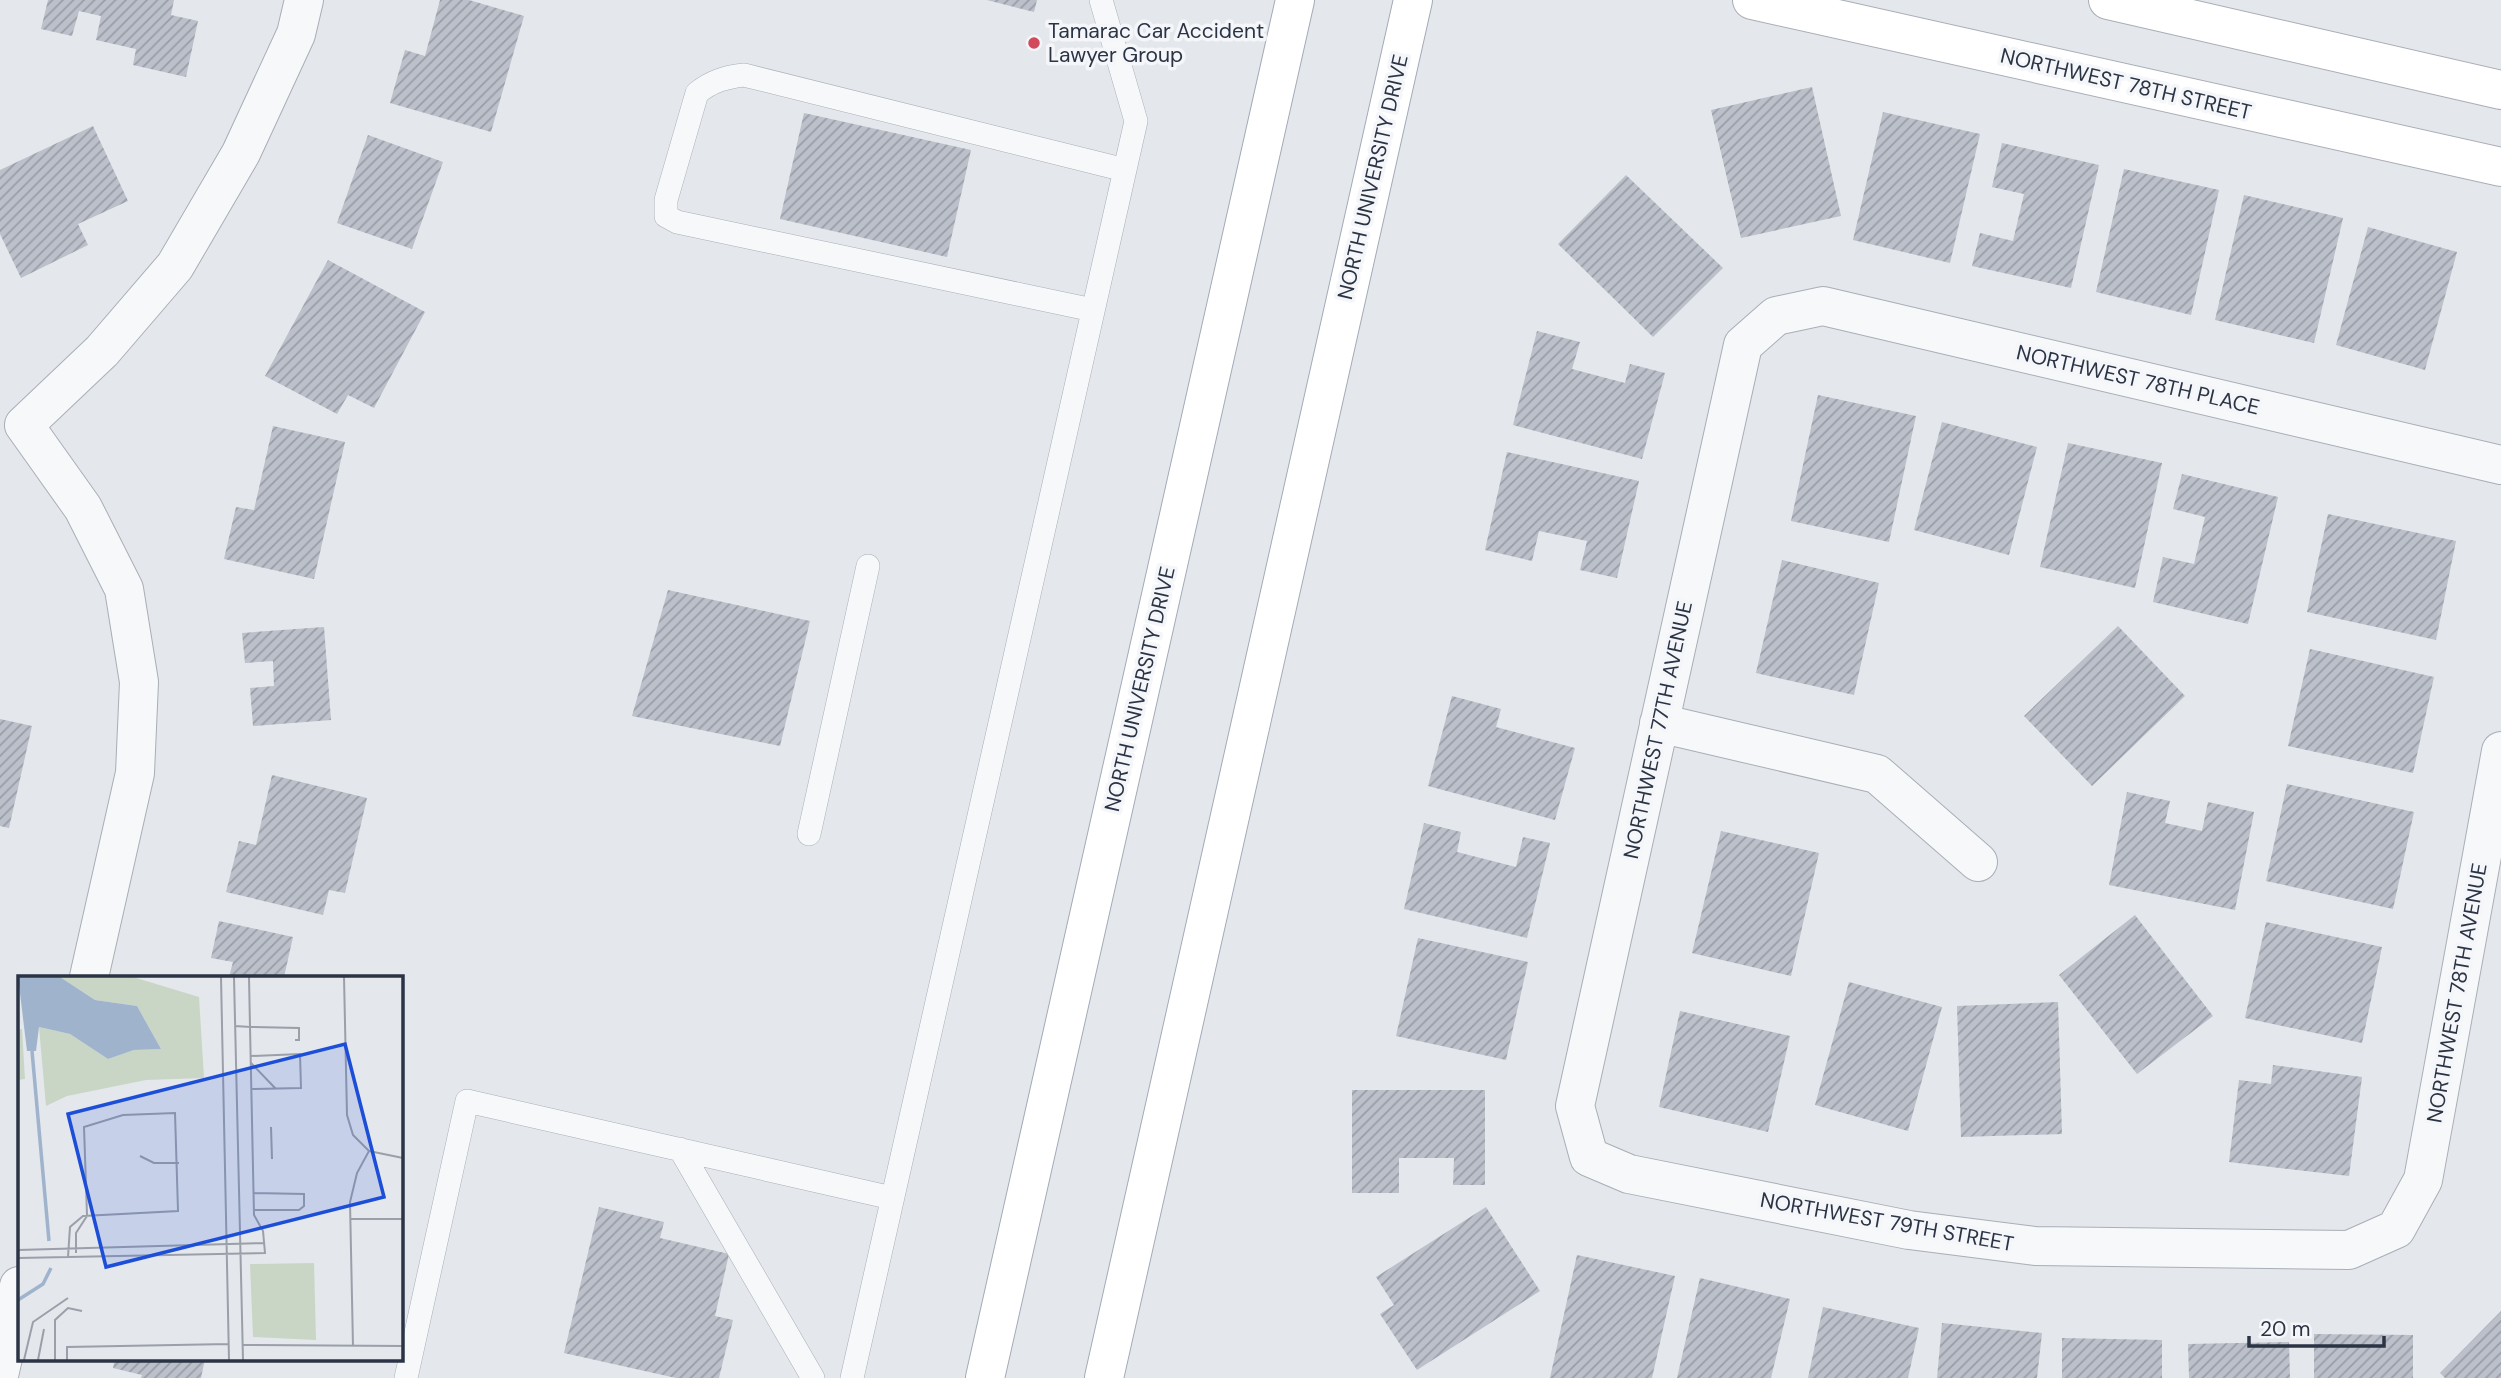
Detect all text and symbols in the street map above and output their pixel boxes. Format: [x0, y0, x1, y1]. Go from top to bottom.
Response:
place label: Tamarac Car Accident Lawyer Group [1048, 17, 1264, 69]
marker: Tamarac Car Accident Lawyer Group [1026, 35, 1042, 51]
street label: NORTHWEST 78TH STREET [1998, 41, 2255, 127]
street label: NORTH UNIVERSITY DRIVE [1331, 52, 1415, 302]
street label: NORTHWEST 78TH PLACE [2014, 338, 2262, 422]
street label: NORTH UNIVERSITY DRIVE [1098, 564, 1182, 814]
street label: NORTHWEST 77TH AVENUE [1617, 599, 1699, 861]
street label: NORTHWEST 78TH AVENUE [2420, 861, 2494, 1125]
inset map [18, 976, 402, 1360]
street label: NORTHWEST 79TH STREET [1758, 1186, 2016, 1258]
scale bar [2249, 1304, 2384, 1348]
text: 20 m [2260, 1315, 2311, 1343]

